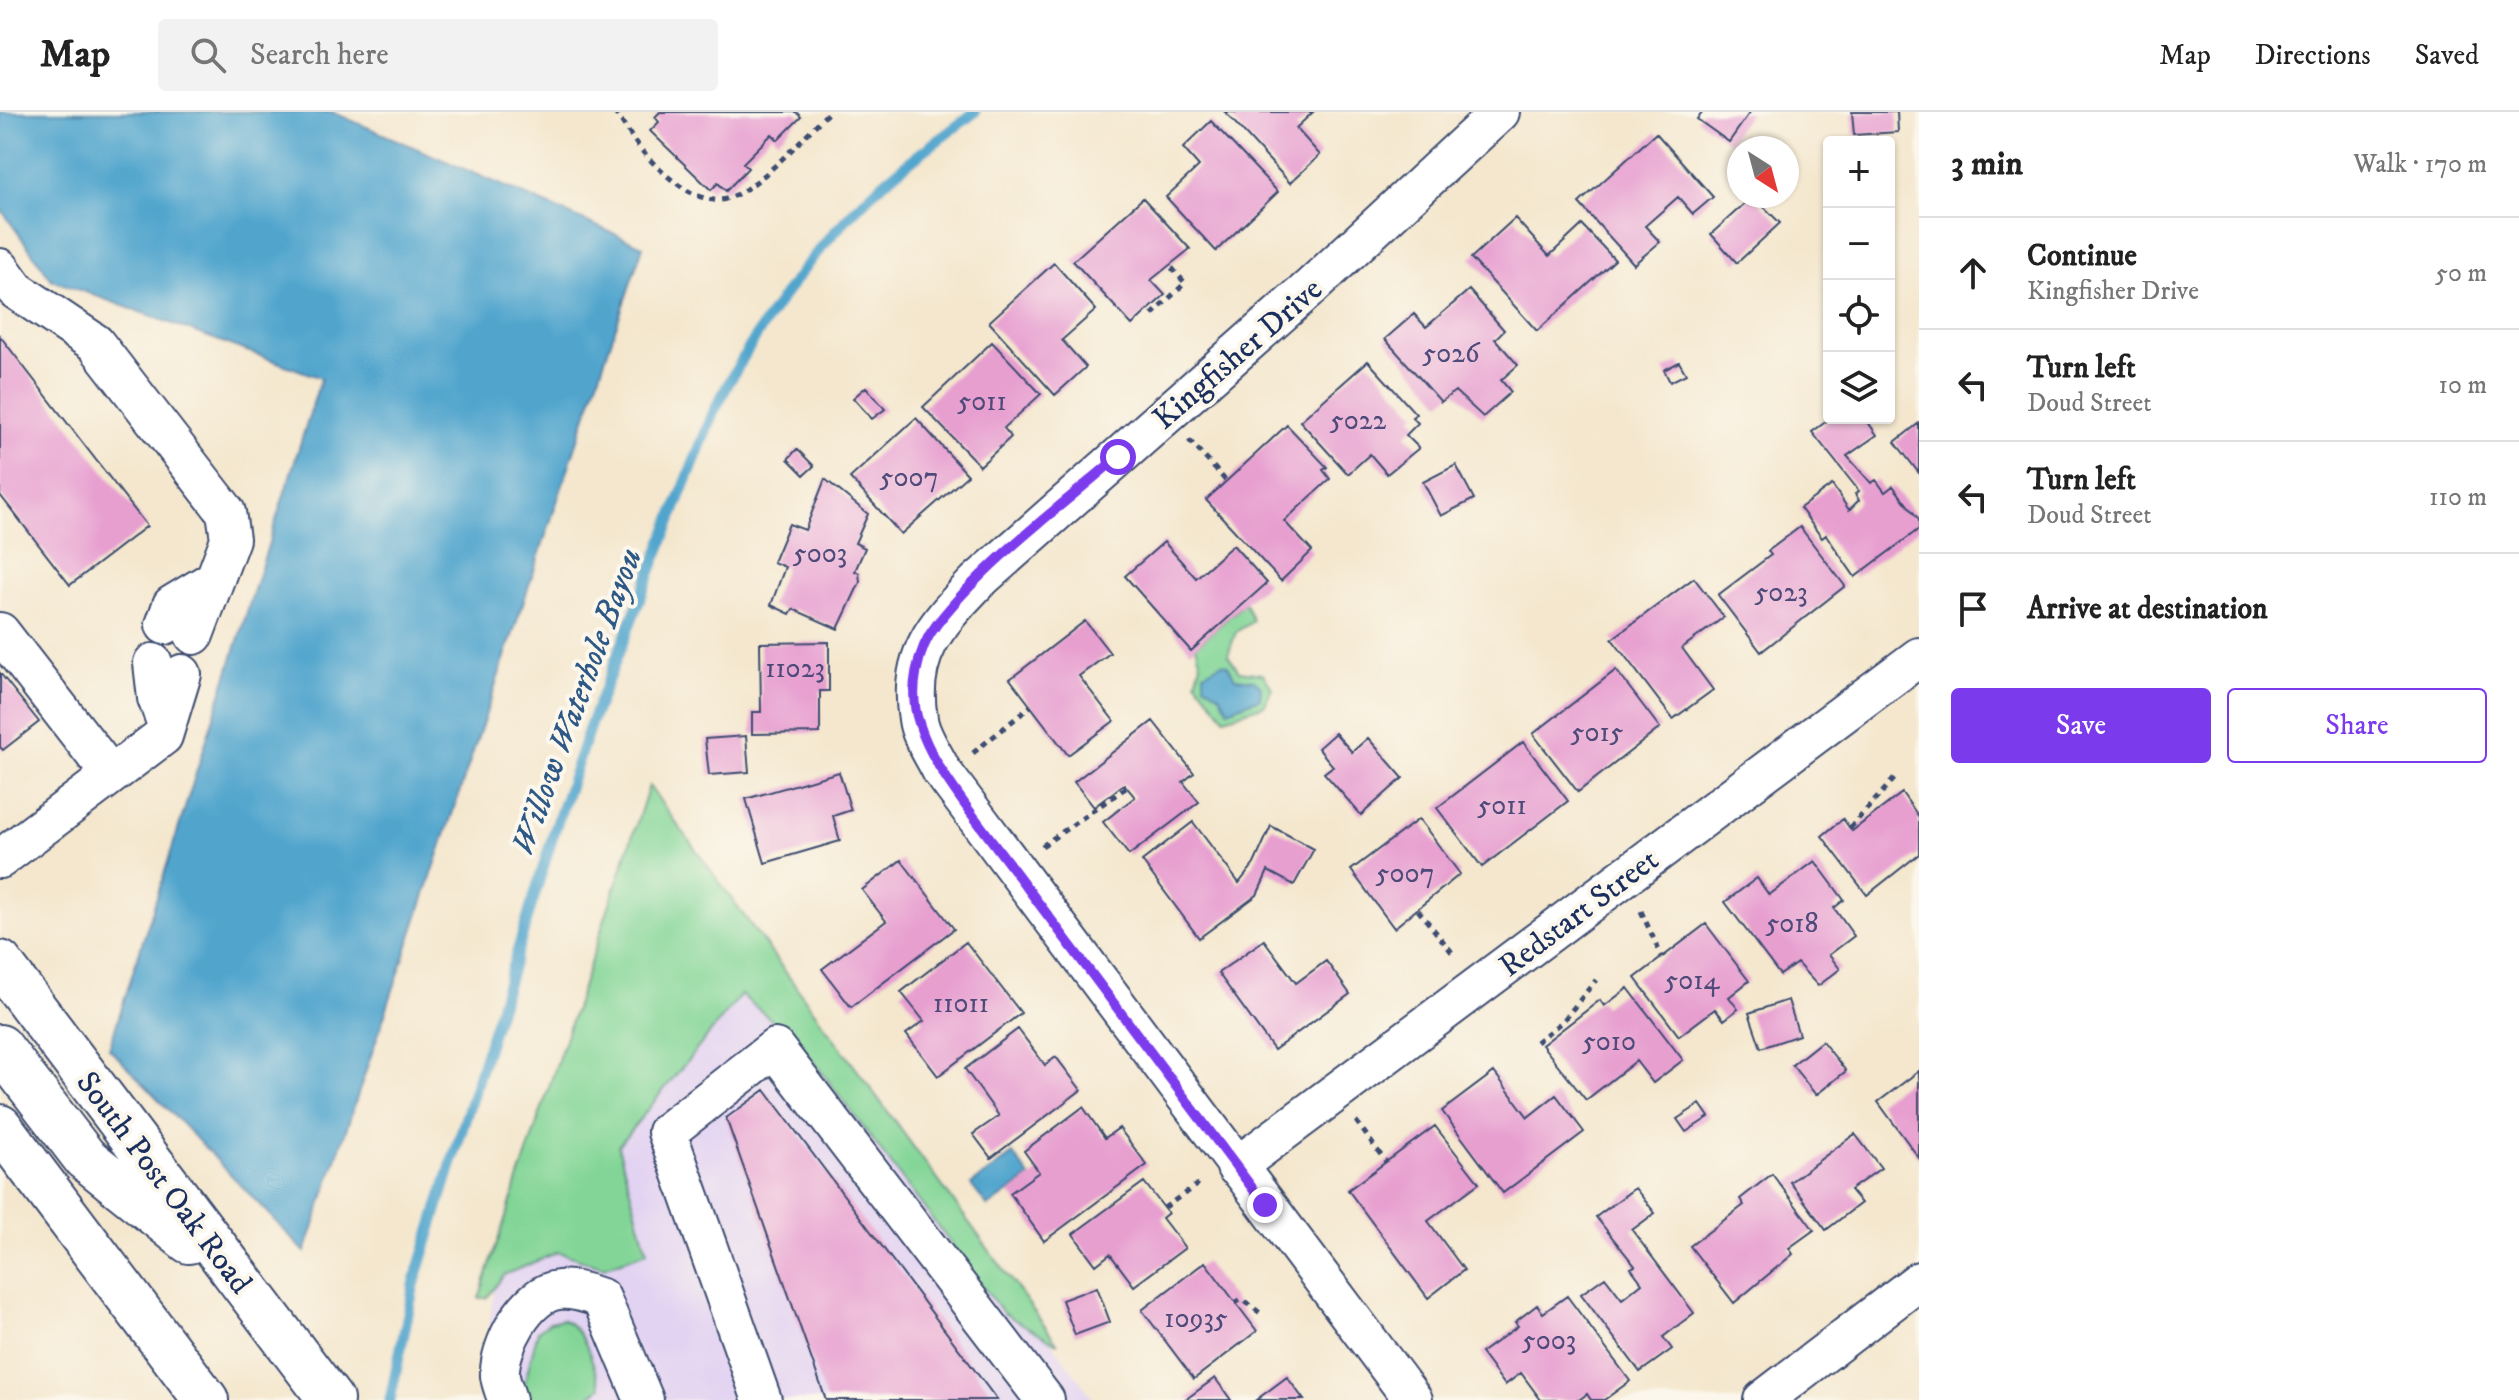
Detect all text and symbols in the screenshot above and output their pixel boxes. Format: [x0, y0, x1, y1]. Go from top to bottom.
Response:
search box [158, 19, 718, 91]
text: Map [40, 31, 110, 79]
icon: search [186, 33, 230, 77]
text: Search here [250, 37, 389, 74]
text: Map [2159, 38, 2211, 73]
text: Directions [2255, 38, 2371, 73]
text: Saved [2415, 38, 2479, 73]
north arrow [1727, 136, 1799, 208]
map controls [1823, 136, 1895, 424]
button: + [1823, 136, 1895, 208]
text: 3 min [1951, 143, 2023, 185]
text: Walk · 170 m [2353, 148, 2487, 181]
button: − [1823, 208, 1895, 280]
text: Continue [2027, 238, 2137, 275]
icon: ahead [1951, 251, 1995, 295]
text: 50 m [2435, 257, 2487, 290]
street label: Kingfisher Drive [1145, 270, 1331, 439]
text: Kingfisher Drive [2027, 275, 2199, 308]
button: locate [1823, 280, 1895, 352]
house number: 5026 [1422, 336, 1481, 371]
text: Turn left [2027, 350, 2136, 387]
button: layers [1823, 352, 1895, 424]
icon: left [1951, 363, 1995, 407]
text: 10 m [2438, 369, 2487, 402]
house number: 5011 [957, 384, 1007, 419]
text: Doud Street [2027, 387, 2152, 420]
house number: 5022 [1330, 403, 1386, 438]
route start [1100, 439, 1136, 475]
house number: 5007 [880, 460, 938, 495]
text: Turn left [2027, 462, 2136, 499]
icon: left [1951, 475, 1995, 519]
text: 110 m [2429, 481, 2487, 514]
text: Doud Street [2027, 499, 2152, 532]
house number: 5003 [793, 536, 847, 571]
water label: Willow Waterhole Bayou [502, 542, 652, 861]
house number: 5023 [1754, 575, 1808, 610]
icon: arrive [1951, 587, 1995, 631]
text: Arrive at destination [2027, 591, 2268, 628]
house number: 11023 [765, 651, 825, 686]
button: Save [1951, 688, 2211, 763]
button: Share [2227, 688, 2487, 763]
house number: 5015 [1571, 715, 1624, 750]
house number: 5011 [1477, 788, 1527, 823]
street label: Redstart Street [1491, 841, 1667, 987]
house number: 5007 [1376, 856, 1434, 891]
house number: 5018 [1765, 906, 1819, 941]
house number: 5014 [1664, 963, 1721, 998]
house number: 11011 [933, 986, 989, 1021]
house number: 5010 [1582, 1024, 1636, 1059]
street label: South Post Oak Road [67, 1064, 260, 1302]
route end [1247, 1187, 1283, 1223]
house number: 10935 [1164, 1301, 1228, 1336]
house number: 5003 [1522, 1323, 1576, 1358]

